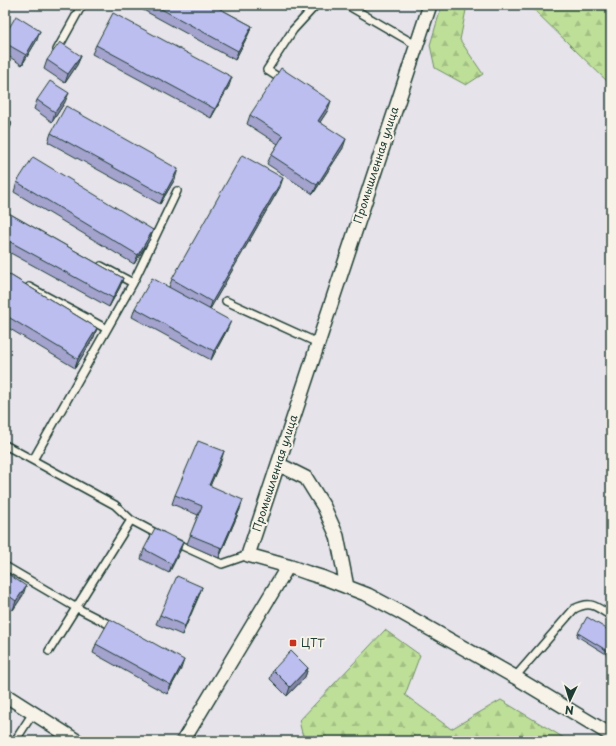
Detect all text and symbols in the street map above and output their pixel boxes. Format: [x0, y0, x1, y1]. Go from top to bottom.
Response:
street label: Промышленная улица [349, 104, 402, 226]
street label: Промышленная улица [248, 412, 301, 534]
place label: ЦТТ [301, 634, 325, 651]
marker: ЦТТ [288, 638, 298, 648]
north arrow [550, 680, 590, 720]
text: N [564, 702, 574, 719]

